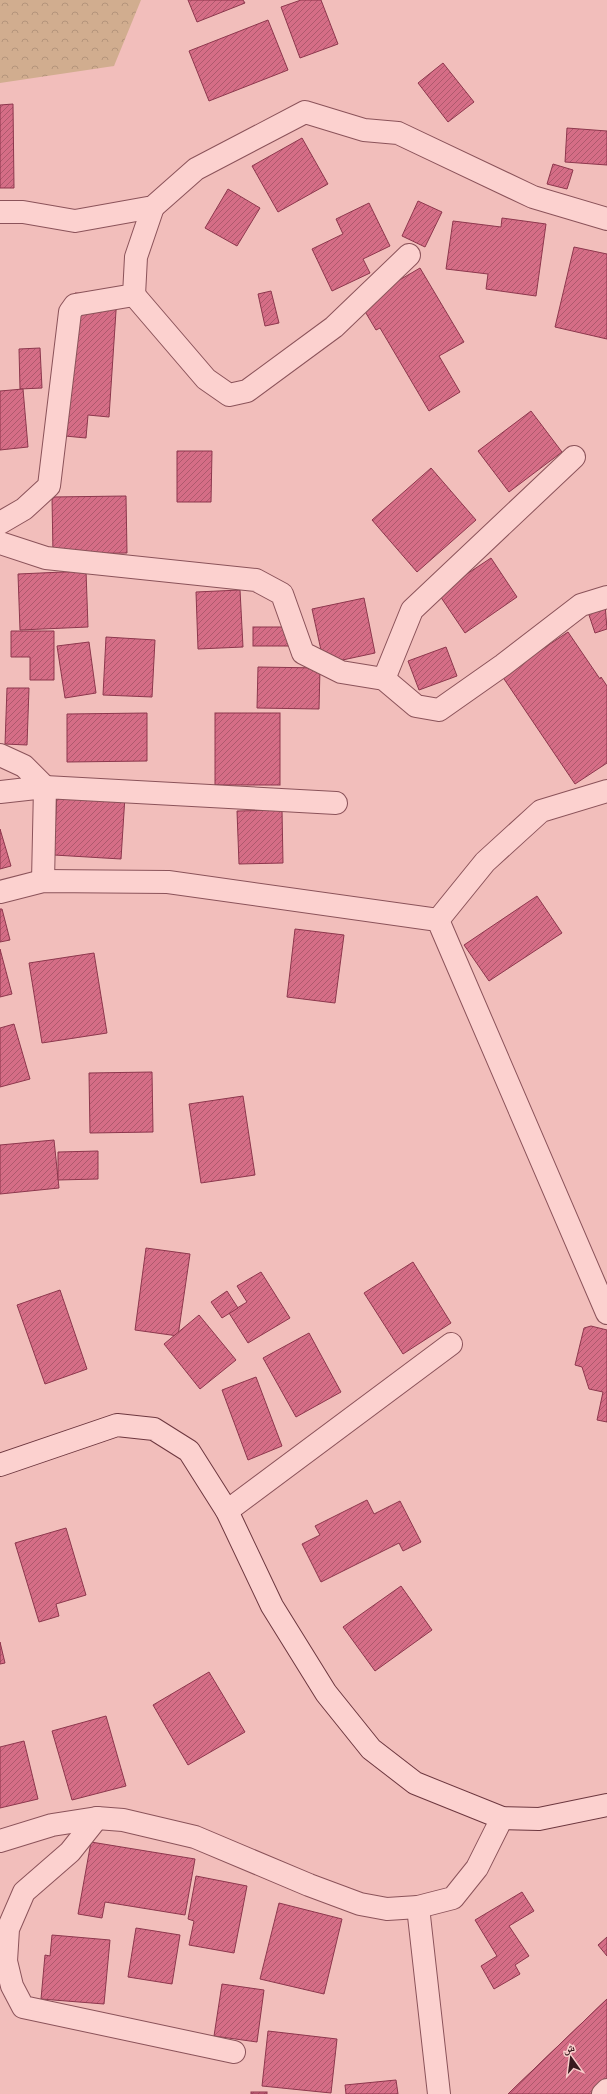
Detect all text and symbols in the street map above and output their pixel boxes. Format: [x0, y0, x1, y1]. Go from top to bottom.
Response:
north arrow [551, 2038, 591, 2078]
text: ش [561, 2040, 576, 2057]

